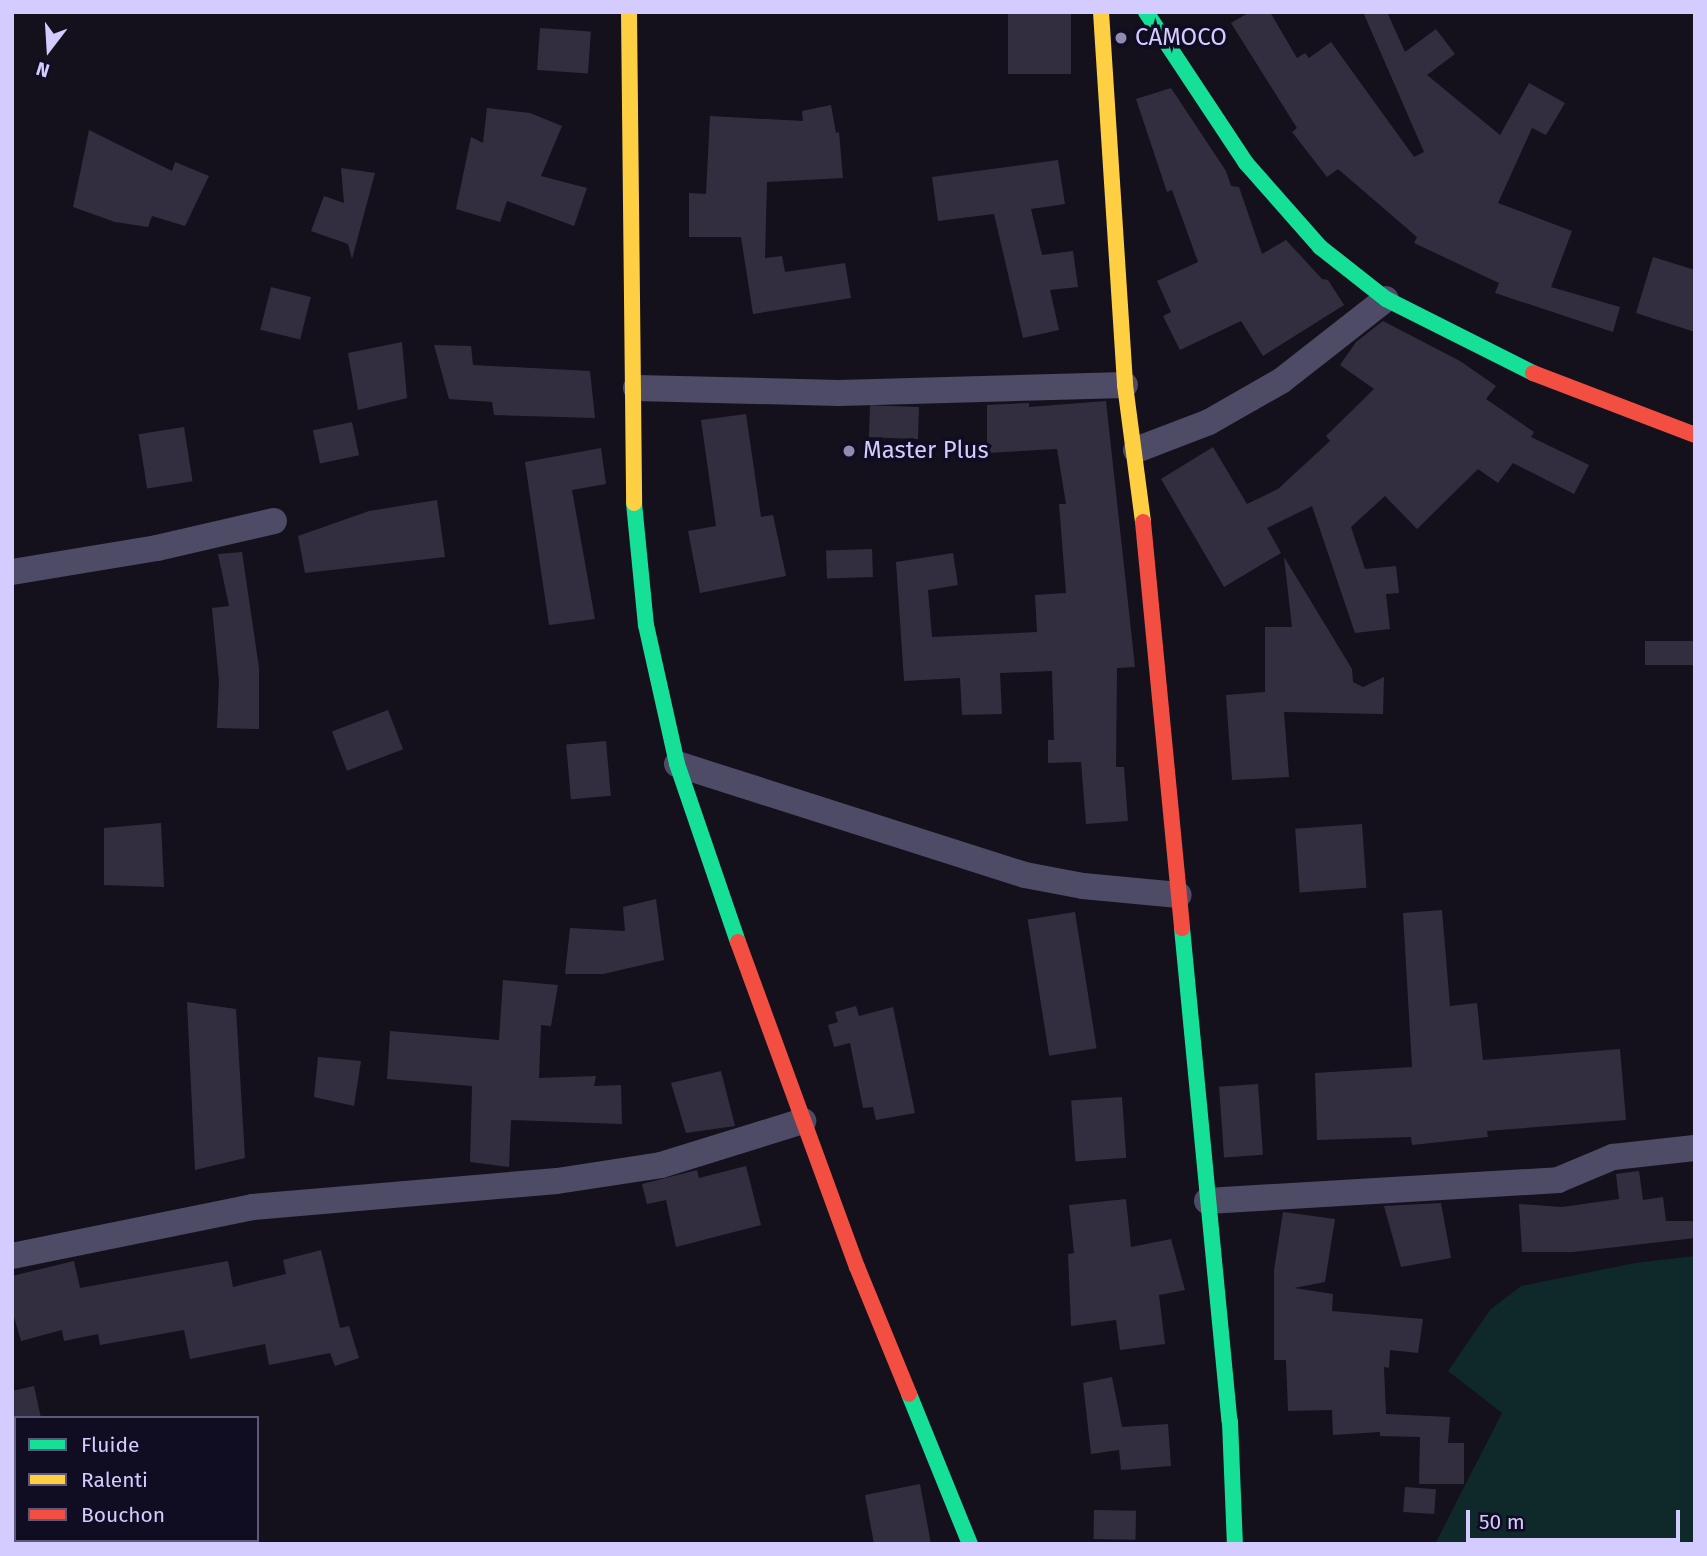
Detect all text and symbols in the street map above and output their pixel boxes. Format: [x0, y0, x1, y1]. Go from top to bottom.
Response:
north arrow [14, 14, 84, 84]
place label: CAMOCO [1135, 24, 1227, 52]
marker: CAMOCO [1113, 30, 1129, 46]
text: N [33, 57, 52, 82]
place label: Master Plus [863, 437, 989, 465]
marker: Master Plus [841, 443, 857, 459]
legend [14, 1416, 259, 1542]
text: Fluide [81, 1432, 139, 1458]
text: Ralenti [81, 1467, 148, 1493]
scale bar [1469, 1496, 1682, 1540]
text: Bouchon [81, 1502, 165, 1528]
text: 50 m [1479, 1509, 1525, 1535]

